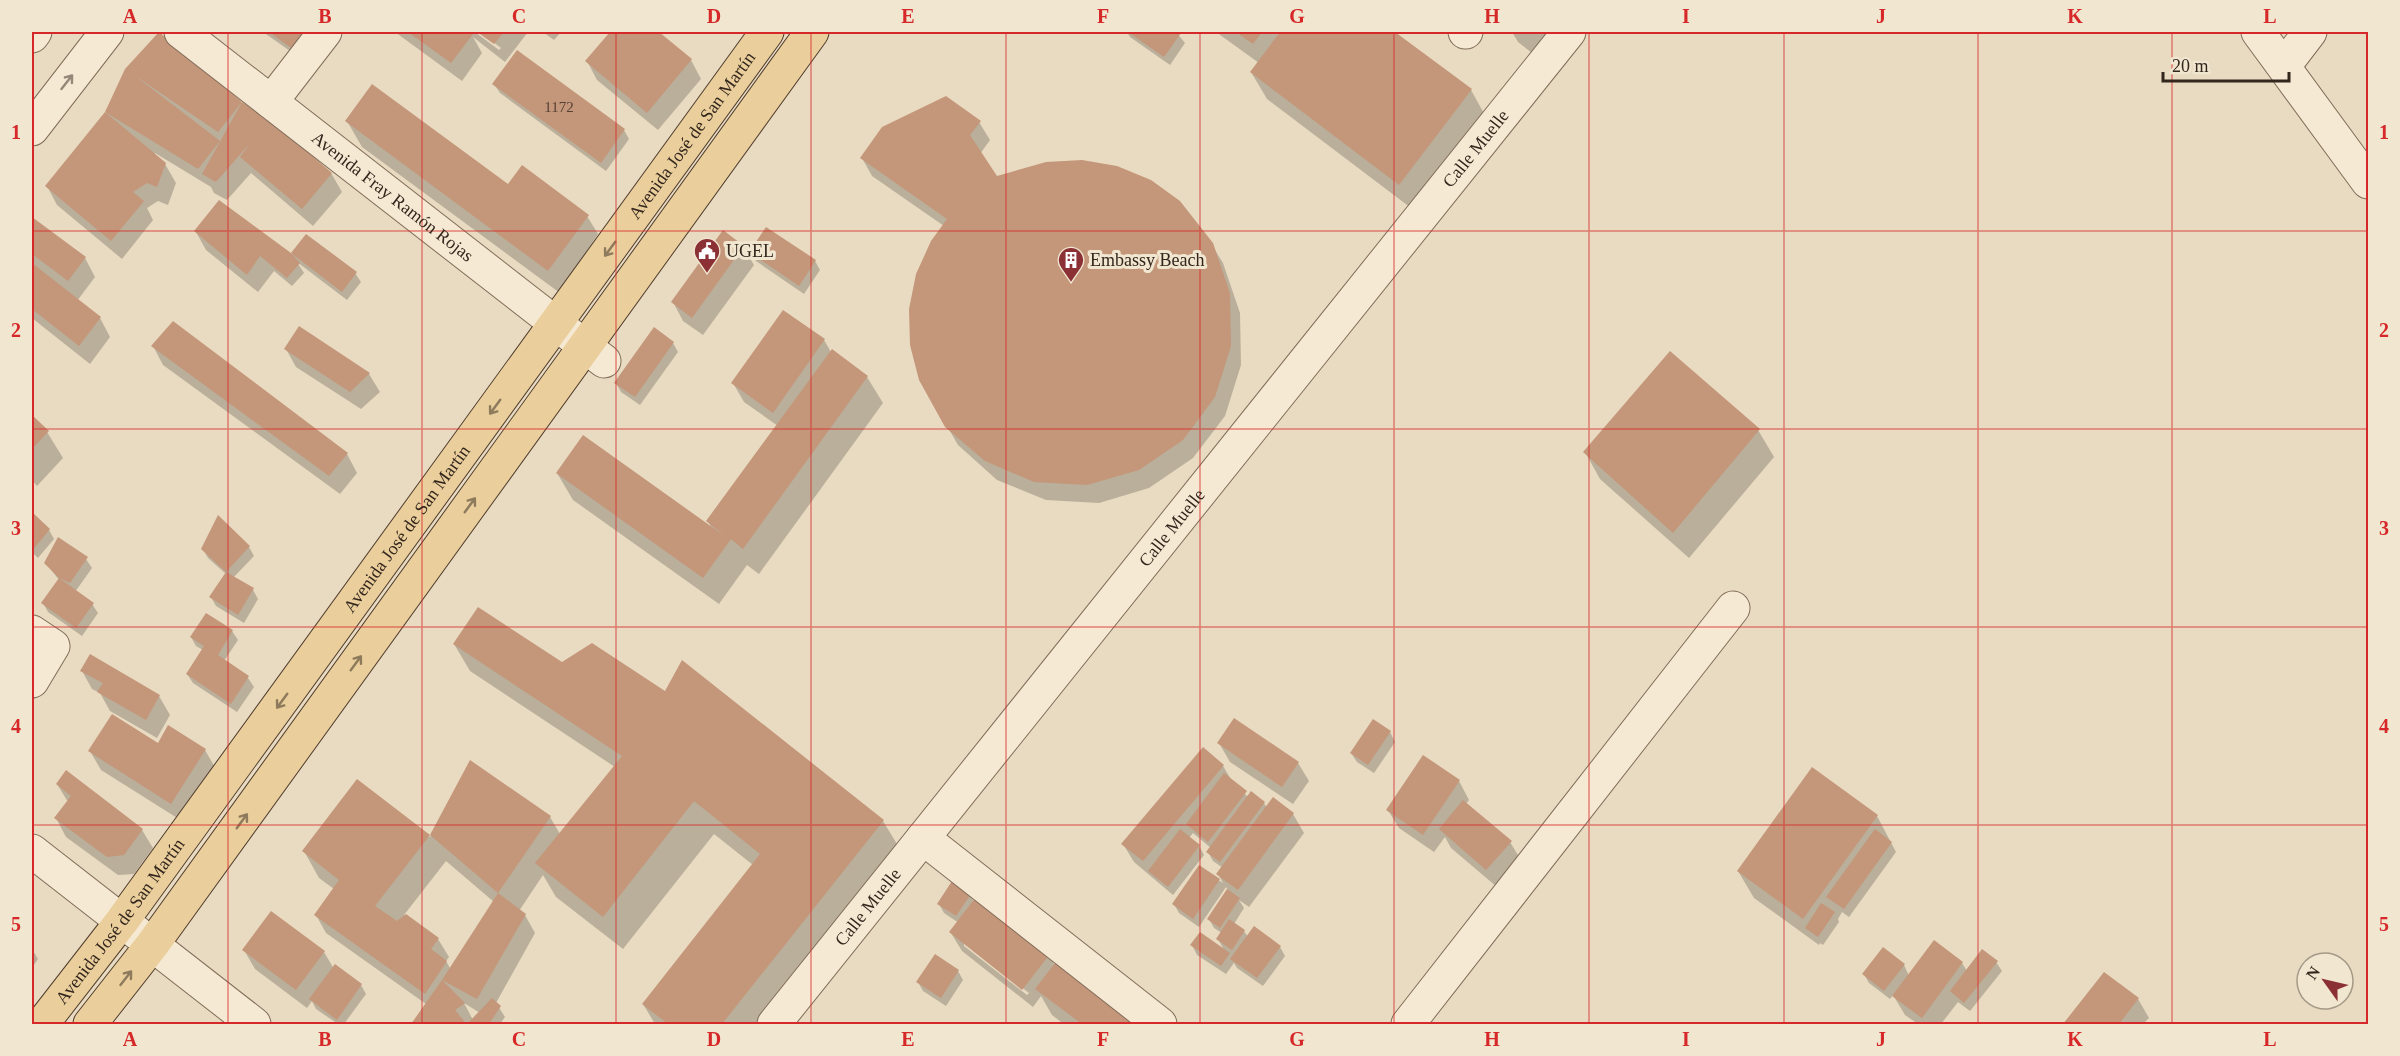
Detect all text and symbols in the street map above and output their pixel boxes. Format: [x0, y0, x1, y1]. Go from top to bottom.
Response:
text: A [123, 5, 138, 27]
text: B [318, 5, 332, 27]
text: C [512, 5, 526, 27]
text: D [707, 5, 721, 27]
text: E [901, 5, 915, 27]
text: F [1097, 5, 1109, 27]
text: G [1289, 5, 1305, 27]
text: H [1484, 5, 1500, 27]
text: I [1682, 5, 1690, 27]
text: J [1876, 5, 1886, 27]
text: K [2067, 5, 2083, 27]
text: L [2263, 5, 2277, 27]
scale bar [2163, 45, 2289, 83]
street label: Avenida José de San Martín [625, 48, 759, 223]
text: 20 m [2172, 56, 2209, 76]
one-way arrow [61, 75, 74, 91]
house number: 1172 [544, 99, 574, 115]
street label: Calle Muelle [1439, 106, 1513, 191]
text: 1 [11, 121, 21, 143]
text: 1 [2379, 121, 2389, 143]
street label: Avenida Fray Ramón Rojas [308, 127, 477, 266]
public building icon: UGEL [692, 236, 722, 274]
one-way arrow [604, 240, 616, 256]
place label: UGEL [726, 241, 774, 261]
building icon: Embassy Beach [1056, 245, 1086, 283]
place label: Embassy Beach [1090, 250, 1204, 270]
text: 2 [11, 319, 21, 341]
text: 2 [2379, 319, 2389, 341]
one-way arrow [489, 398, 501, 414]
street label: Avenida José de San Martín [339, 441, 474, 616]
street label: Calle Muelle [1135, 485, 1209, 570]
one-way arrow [464, 498, 476, 514]
text: 3 [11, 517, 21, 539]
text: 3 [2379, 517, 2389, 539]
one-way arrow [350, 656, 362, 672]
one-way arrow [276, 692, 288, 708]
text: 4 [11, 715, 21, 737]
text: 4 [2379, 715, 2389, 737]
one-way arrow [236, 814, 248, 830]
street label: Avenida José de San Martín [51, 835, 189, 1008]
street label: Calle Muelle [831, 864, 905, 950]
text: 5 [11, 913, 21, 935]
text: 5 [2379, 913, 2389, 935]
north arrow [2295, 951, 2355, 1011]
text: N [2303, 963, 2324, 982]
one-way arrow [120, 971, 133, 987]
text: A [123, 1028, 138, 1050]
text: B [318, 1028, 332, 1050]
text: C [512, 1028, 526, 1050]
text: D [707, 1028, 721, 1050]
text: E [901, 1028, 915, 1050]
text: F [1097, 1028, 1109, 1050]
text: G [1289, 1028, 1305, 1050]
text: H [1484, 1028, 1500, 1050]
text: I [1682, 1028, 1690, 1050]
text: J [1876, 1028, 1886, 1050]
text: K [2067, 1028, 2083, 1050]
text: L [2263, 1028, 2277, 1050]

